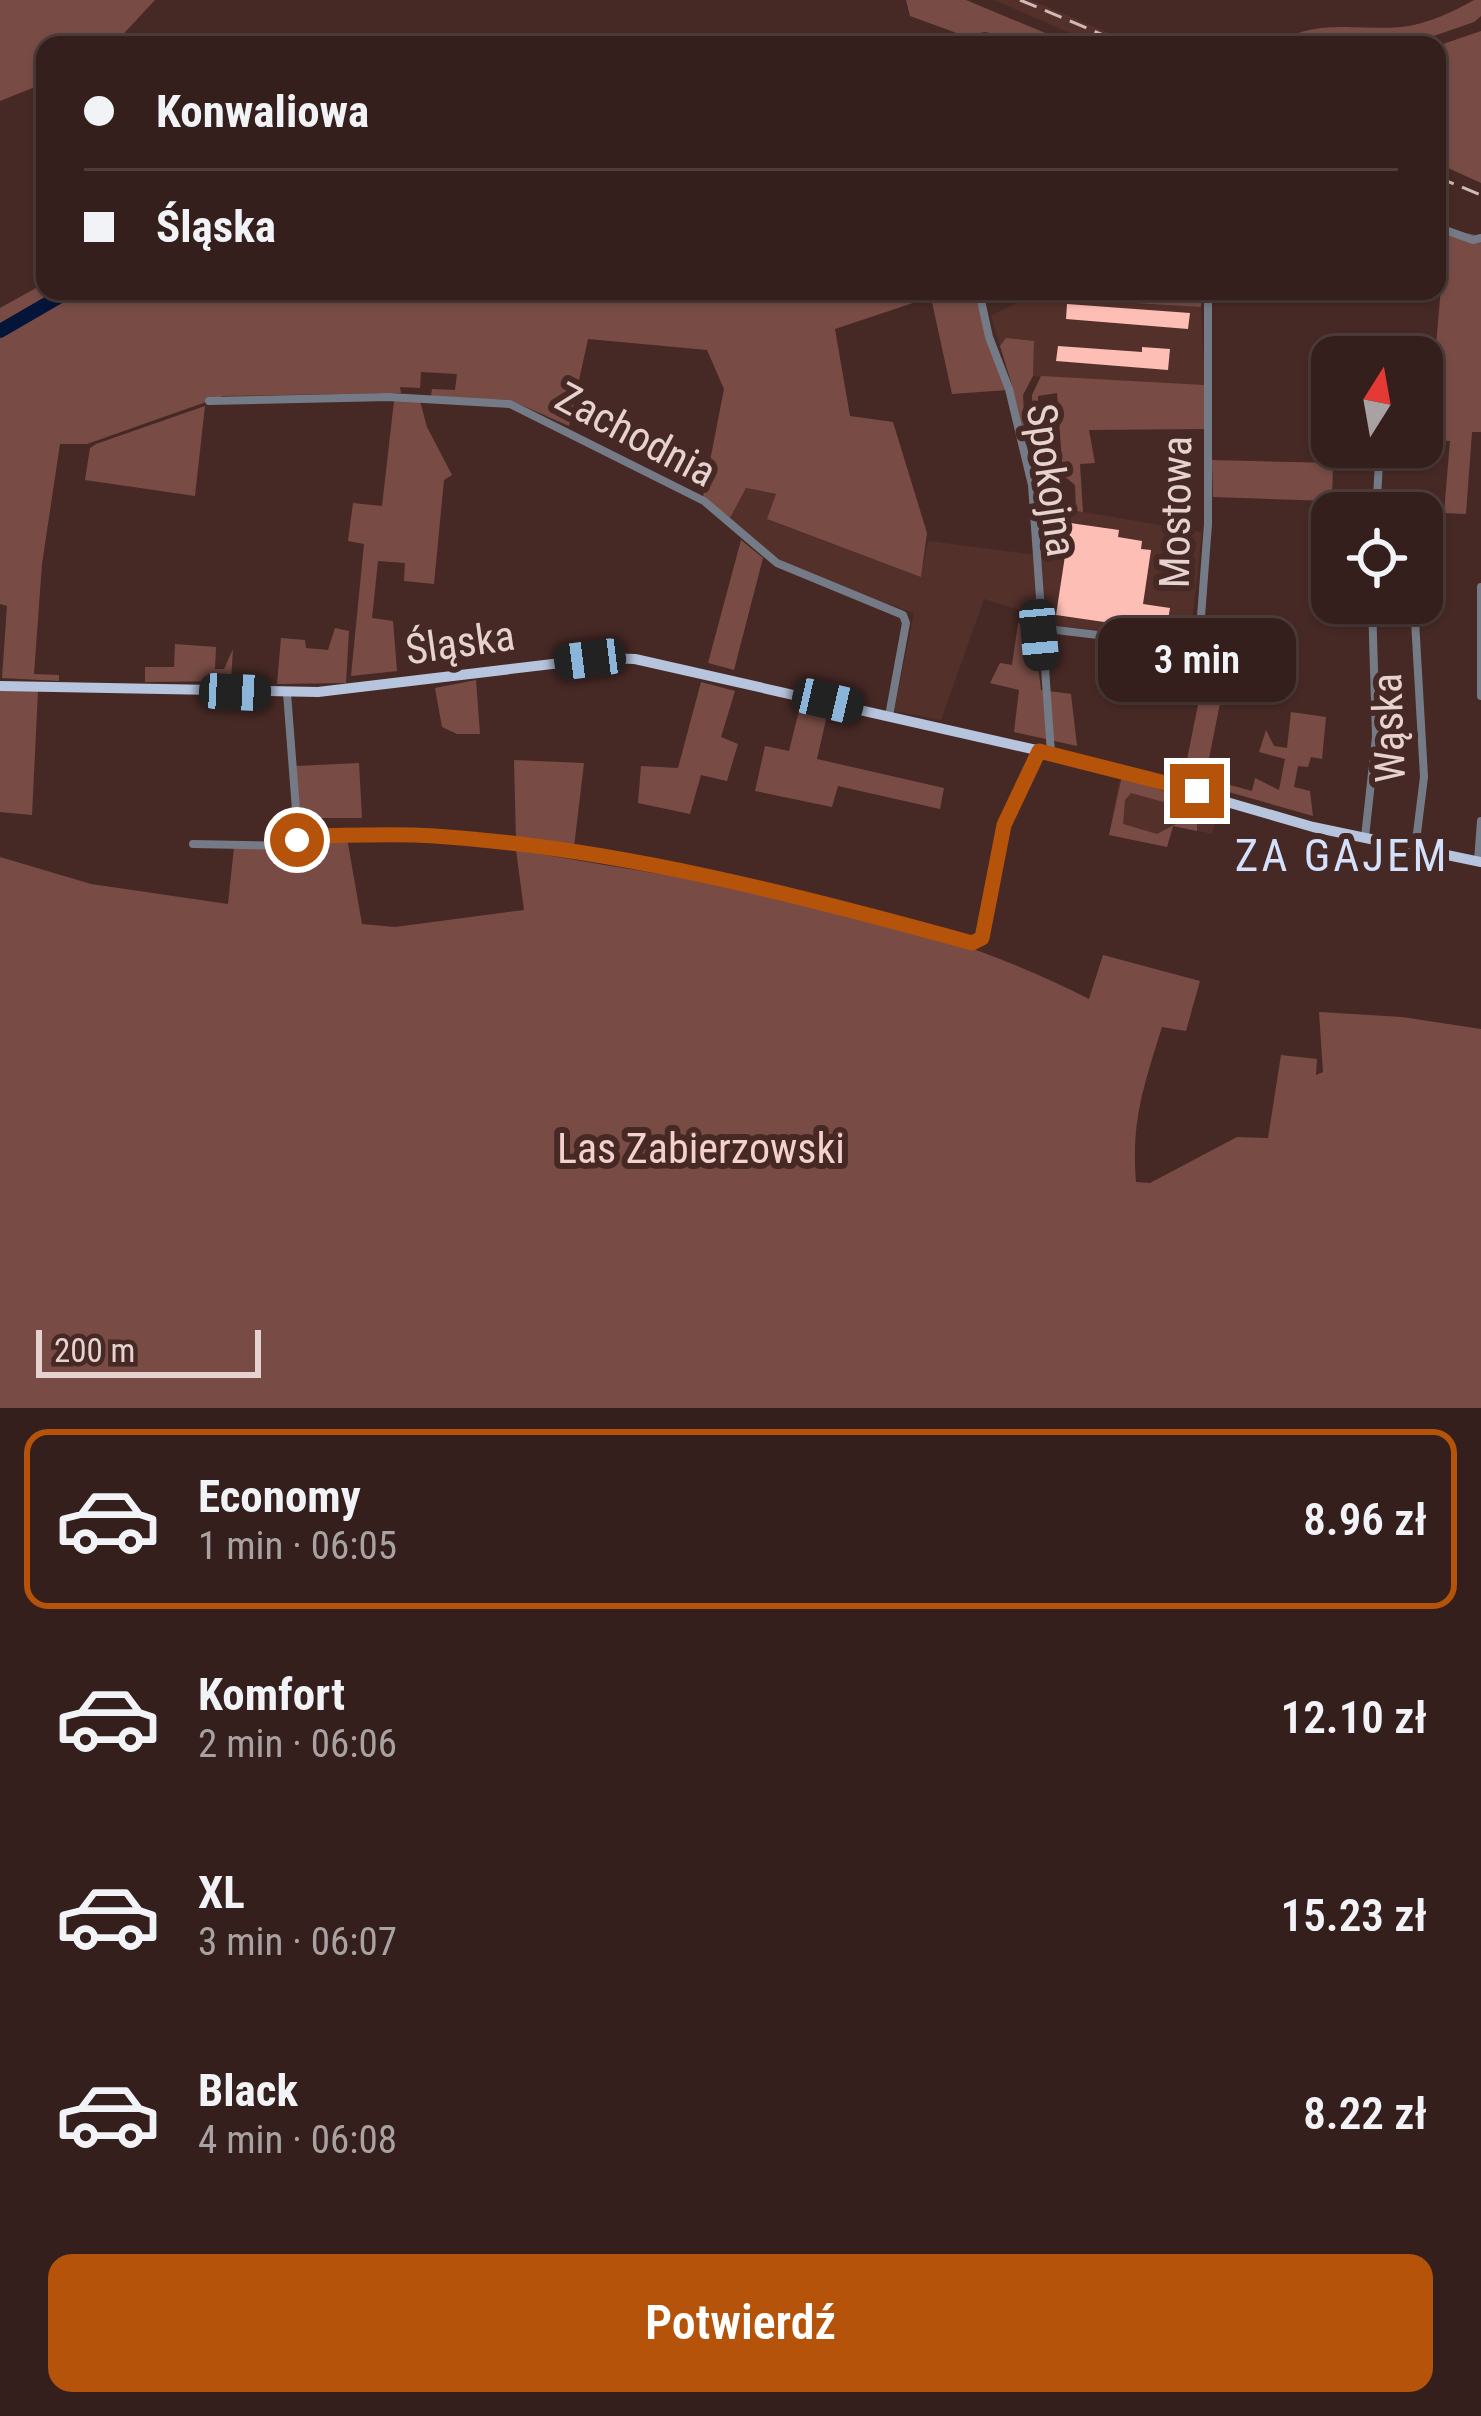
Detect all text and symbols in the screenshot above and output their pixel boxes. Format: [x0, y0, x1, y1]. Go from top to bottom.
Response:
text: Konwaliowa [156, 85, 369, 138]
text: Śląska [156, 200, 276, 253]
north arrow [1311, 336, 1443, 468]
map controls [1311, 336, 1443, 624]
street label: Zachodnia [548, 372, 724, 497]
street label: Spokojna [1017, 401, 1086, 559]
street label: Mostowa [1150, 435, 1201, 589]
button: locate [1311, 492, 1443, 624]
car [1018, 598, 1060, 672]
street label: Śląska [402, 611, 518, 674]
callout: 3 min [1098, 617, 1296, 701]
car [552, 637, 628, 681]
text: 3 min [1154, 637, 1240, 683]
car [198, 672, 272, 712]
street label: Wąska [1362, 672, 1415, 784]
car [789, 675, 867, 727]
route end [1170, 764, 1224, 818]
route start [270, 813, 324, 867]
district label: ZA GAJEM [1235, 829, 1449, 882]
park label: Las Zabierzowski [557, 1124, 845, 1173]
scale bar [36, 1324, 261, 1377]
text: 200 m [54, 1331, 135, 1370]
icon: car [54, 1465, 162, 1573]
text: Economy [198, 1470, 361, 1523]
text: 8.96 zł [1303, 1493, 1427, 1546]
text: 1 min · 06:05 [198, 1523, 397, 1569]
icon: car [54, 1663, 162, 1771]
text: Komfort [198, 1668, 345, 1721]
text: 12.10 zł [1281, 1691, 1427, 1744]
text: 2 min · 06:06 [198, 1721, 397, 1767]
icon: car [54, 1861, 162, 1969]
text: XL [198, 1866, 245, 1919]
text: 15.23 zł [1281, 1889, 1427, 1942]
text: 3 min · 06:07 [198, 1919, 397, 1965]
icon: car [54, 2059, 162, 2167]
text: Black [198, 2064, 298, 2117]
text: 8.22 zł [1303, 2087, 1427, 2140]
text: 4 min · 06:08 [198, 2117, 397, 2163]
button: Potwierdź [48, 2254, 1433, 2392]

